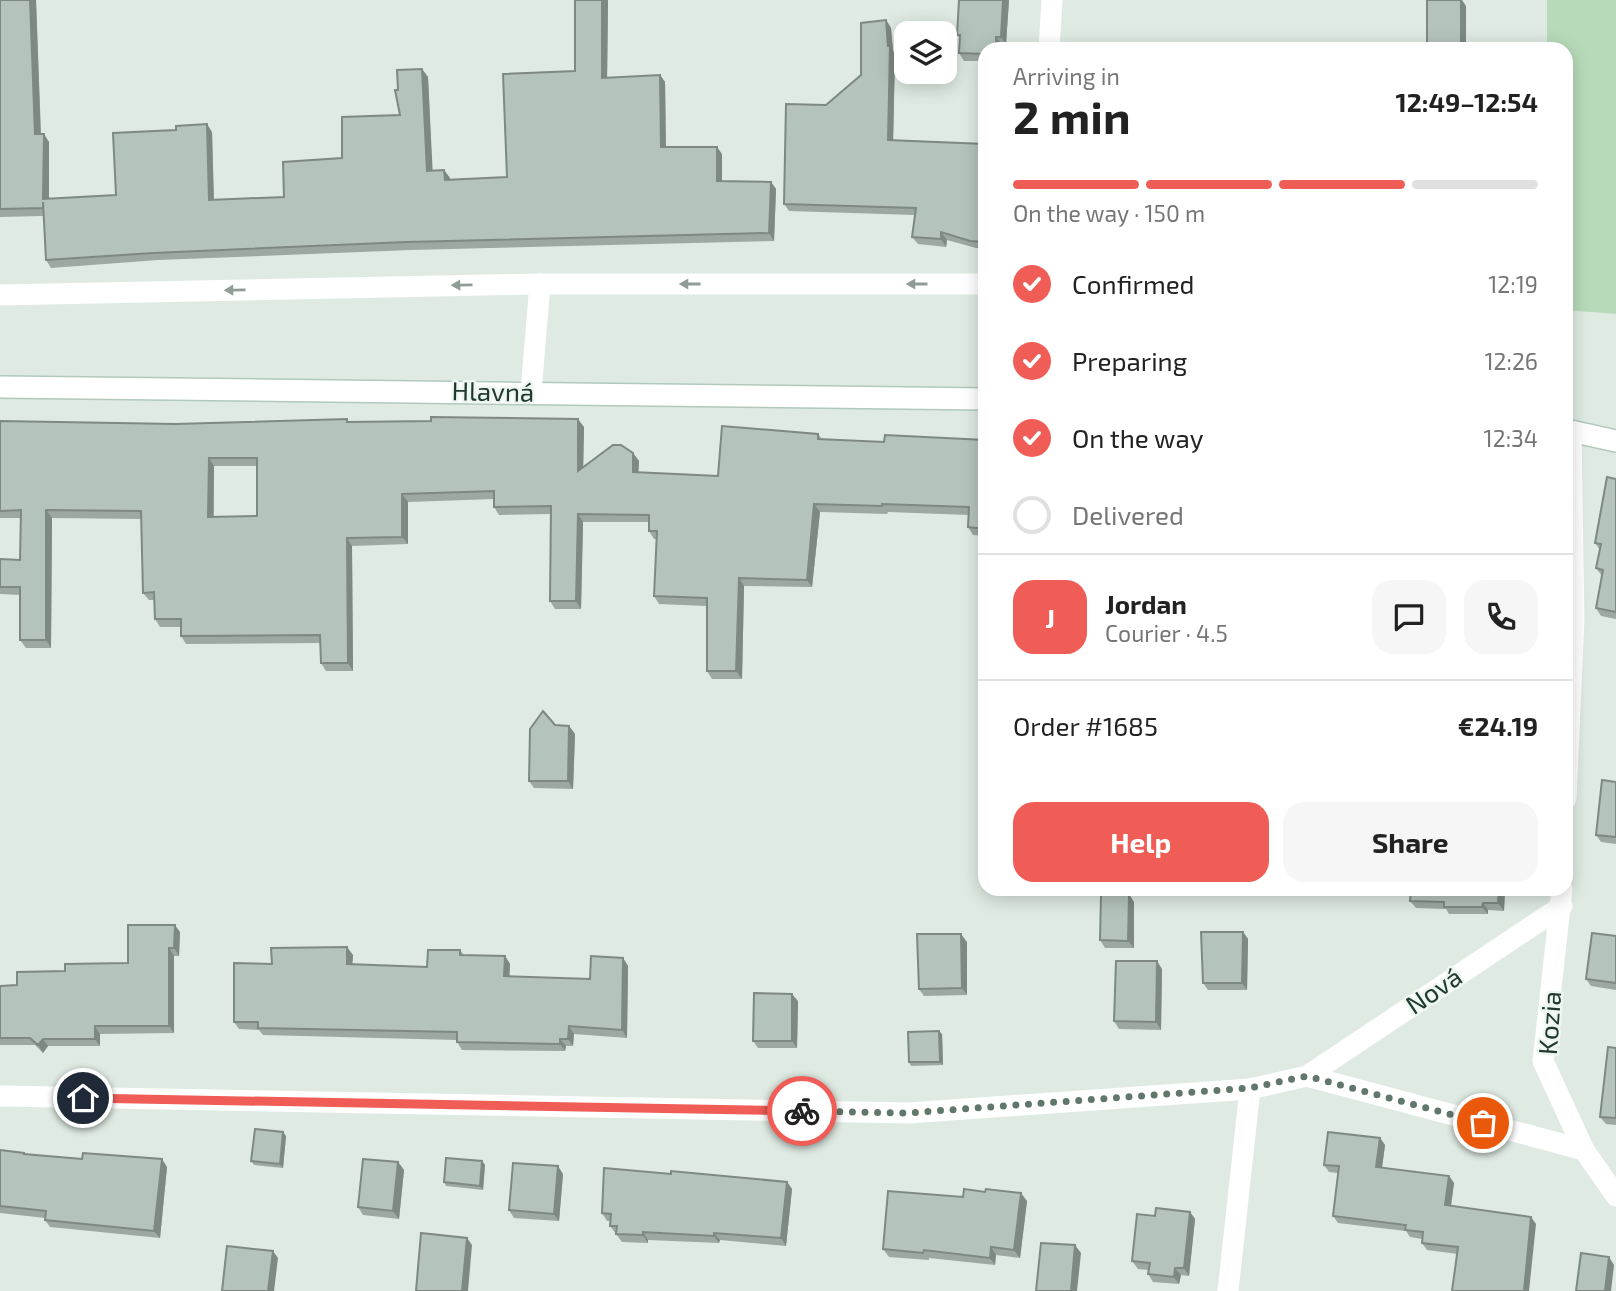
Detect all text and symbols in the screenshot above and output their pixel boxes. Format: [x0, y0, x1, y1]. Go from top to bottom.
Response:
map controls [894, 21, 957, 84]
button: layers [894, 21, 957, 84]
text: Arriving in [1013, 62, 1120, 90]
text: 12:49–12:54 [1395, 86, 1538, 117]
text: 2 min [1013, 88, 1131, 143]
text: On the way · 150 m [1013, 199, 1205, 227]
icon: check [1013, 265, 1051, 303]
text: Confirmed [1072, 268, 1195, 299]
text: 12:19 [1488, 270, 1538, 298]
one-way arrow [678, 278, 700, 290]
one-way arrow [906, 278, 928, 290]
one-way arrow [451, 280, 473, 291]
one-way arrow [223, 285, 245, 296]
icon: check [1013, 342, 1051, 380]
text: Preparing [1072, 345, 1187, 376]
text: 12:26 [1484, 347, 1538, 375]
street label: Hlavná [451, 374, 535, 407]
icon: check [1013, 419, 1051, 457]
text: On the way [1072, 422, 1203, 453]
text: 12:34 [1484, 424, 1538, 452]
text: Delivered [1072, 499, 1184, 530]
button: chat [1372, 580, 1446, 654]
button: phone [1464, 580, 1538, 654]
text: Jordan [1105, 588, 1187, 619]
text: J [1045, 602, 1055, 633]
text: Courier · 4.5 [1105, 619, 1228, 647]
text: Order #1685 [1013, 710, 1158, 741]
text: €24.19 [1458, 710, 1538, 741]
button: Help [1013, 802, 1269, 882]
button: Share [1283, 802, 1538, 882]
street label: Nová [1399, 960, 1467, 1020]
street label: Kozia [1531, 990, 1566, 1056]
pin [53, 1068, 113, 1128]
courier [767, 1076, 837, 1146]
icon: home [64, 1079, 102, 1117]
icon: bike [783, 1092, 821, 1130]
pin [1453, 1093, 1513, 1153]
icon: bag [1464, 1104, 1502, 1142]

